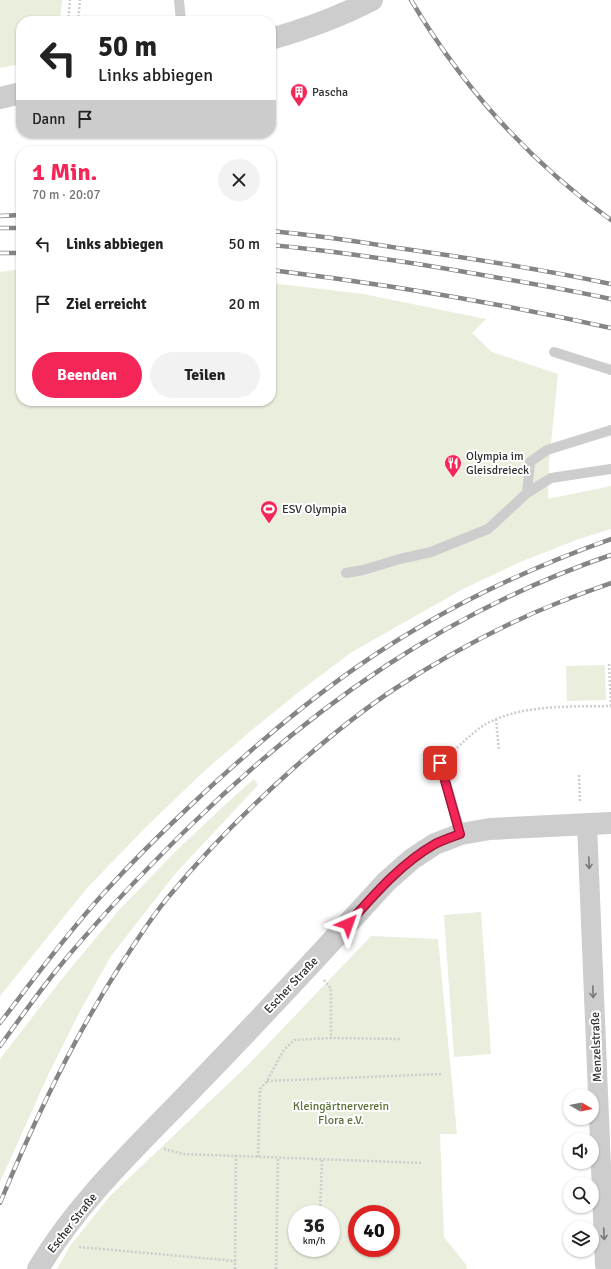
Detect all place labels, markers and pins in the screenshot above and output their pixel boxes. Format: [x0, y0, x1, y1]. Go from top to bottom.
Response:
building icon: Pascha [289, 82, 309, 107]
place label: Pascha [312, 85, 348, 100]
place label: Olympia im Gleisdreieck [466, 449, 529, 478]
restaurant icon: Olympia im Gleisdreieck [443, 453, 463, 478]
sports icon: ESV Olympia [259, 499, 279, 524]
place label: ESV Olympia [282, 502, 347, 517]
pin [423, 746, 457, 780]

